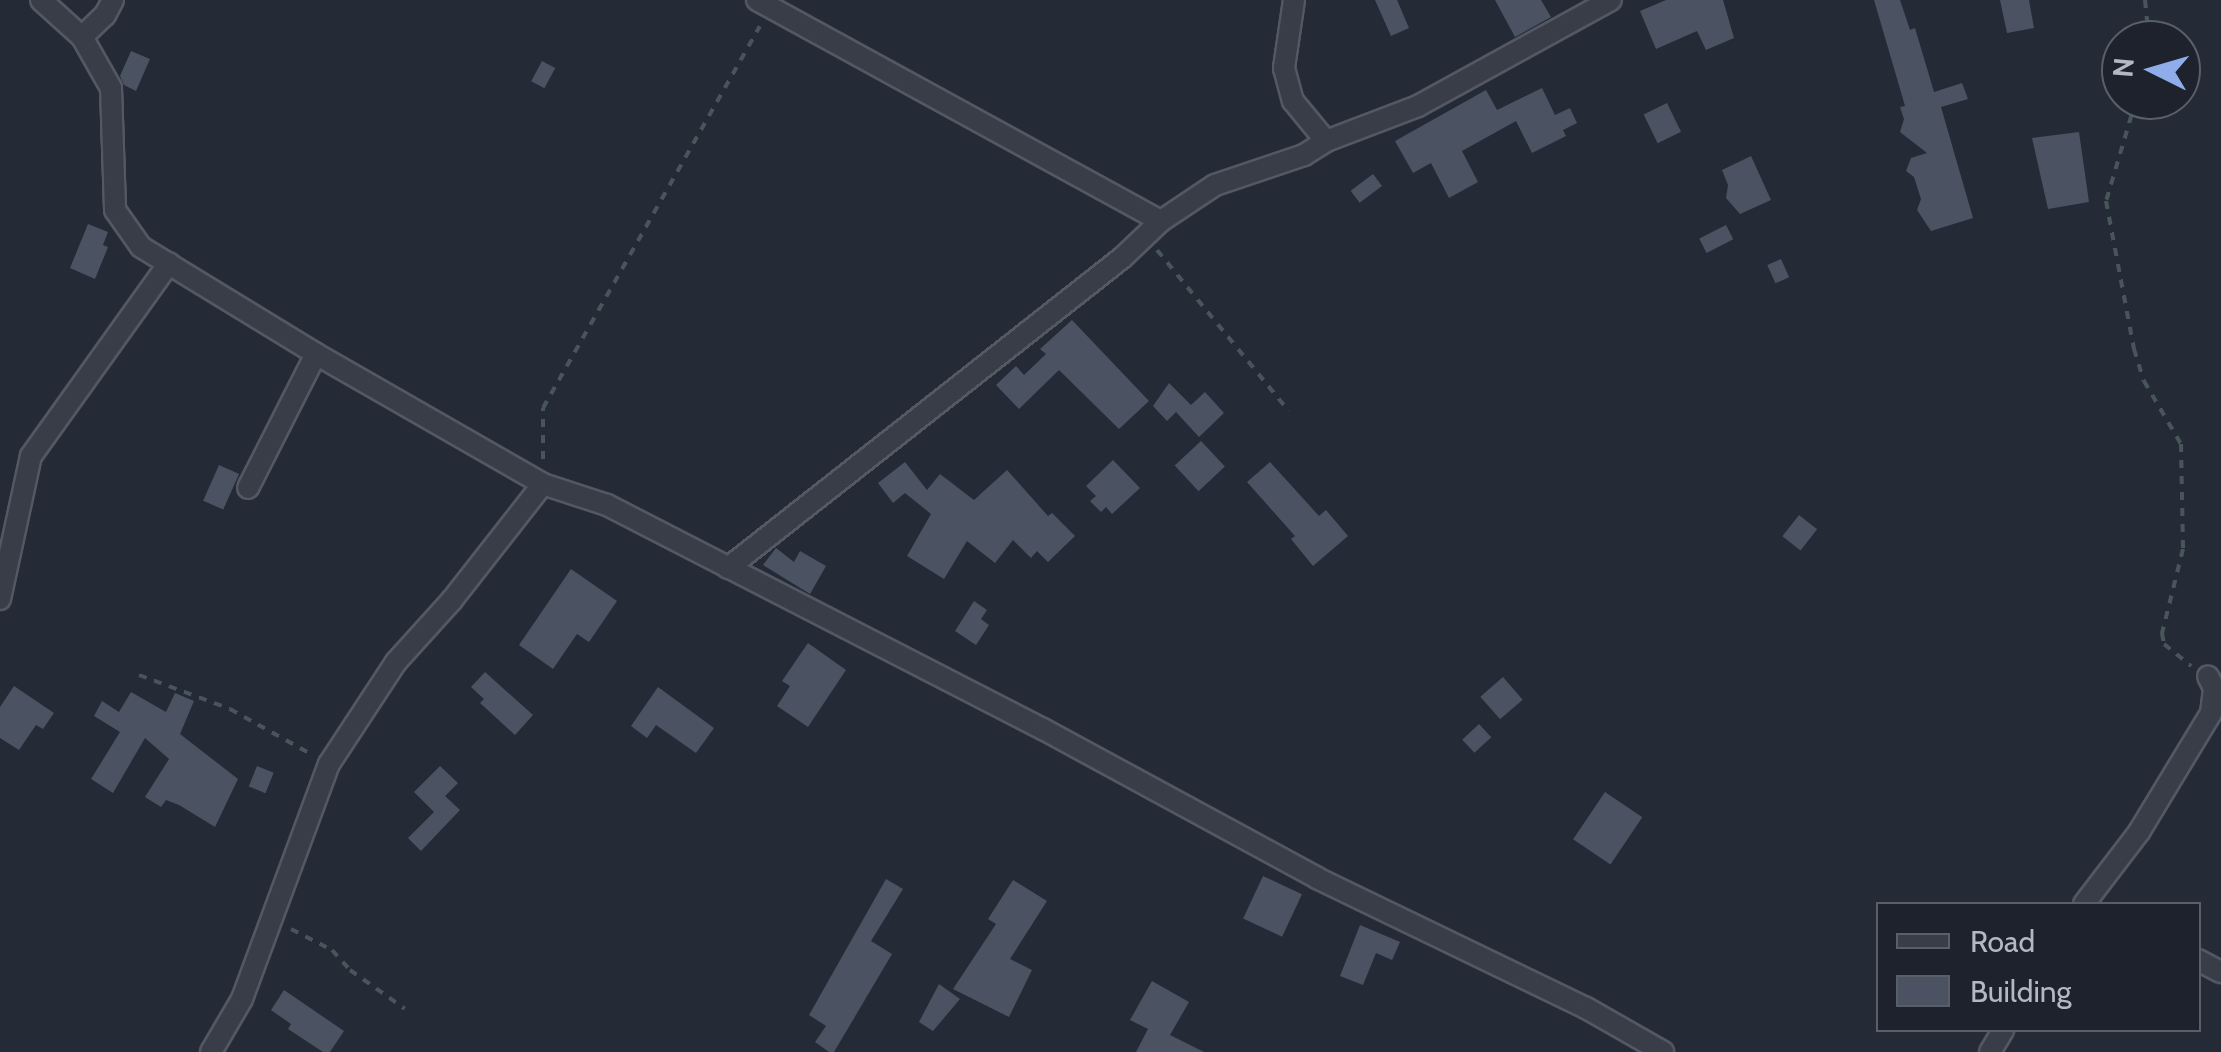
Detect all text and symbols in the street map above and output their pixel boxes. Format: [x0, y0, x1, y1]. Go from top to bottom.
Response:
north arrow [2101, 20, 2201, 120]
text: N [2105, 56, 2141, 79]
legend [1876, 902, 2201, 1032]
text: Road [1970, 923, 2035, 960]
text: Building [1970, 973, 2072, 1010]

